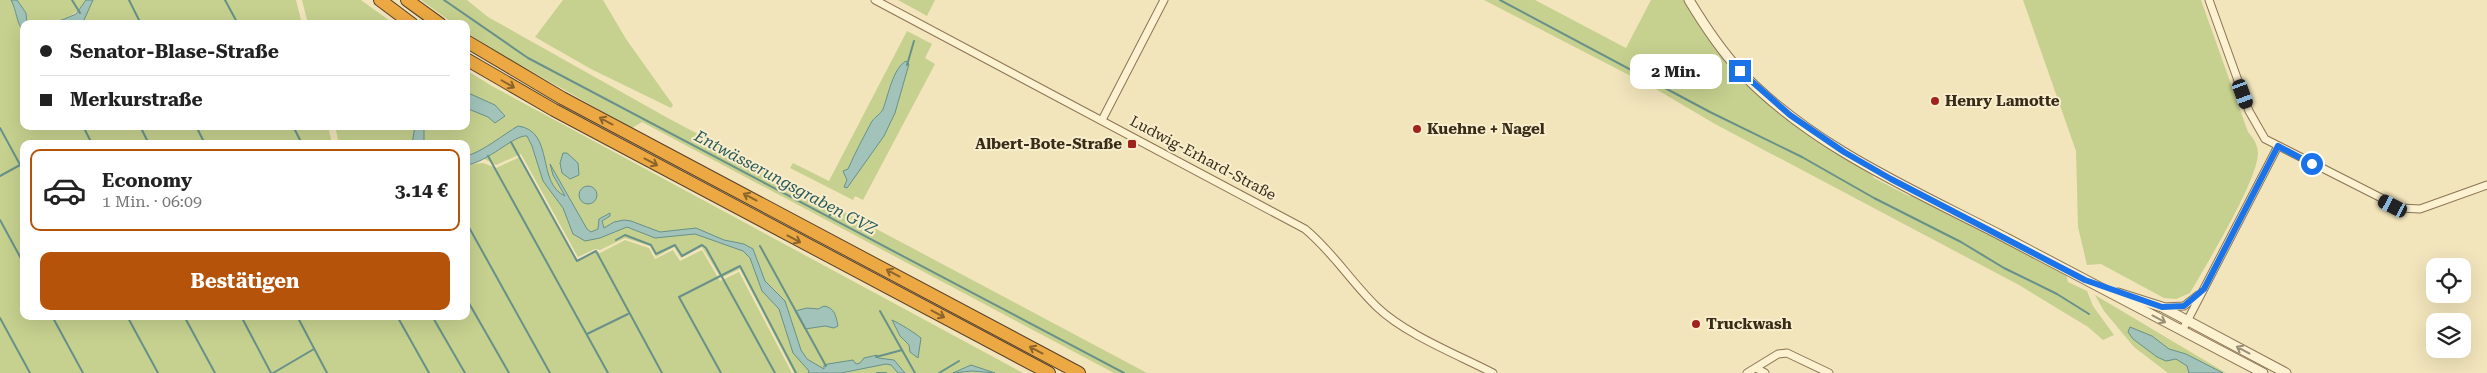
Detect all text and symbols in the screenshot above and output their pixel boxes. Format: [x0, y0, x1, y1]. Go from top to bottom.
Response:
text: Senator-Blase-Straße [70, 40, 279, 63]
callout: 2 Min. [1630, 54, 1722, 88]
route end [1729, 60, 1751, 82]
text: 2 Min. [1651, 62, 1701, 81]
car [2230, 77, 2255, 111]
one-way arrow [500, 80, 515, 89]
text: Merkurstraße [70, 88, 203, 111]
place label: Henry Lamotte [1945, 92, 2060, 110]
marker: Henry Lamotte [1929, 95, 1941, 107]
street label: Ludwig-Erhard-Straße [1127, 112, 1279, 204]
one-way arrow [599, 116, 613, 126]
place label: Kuehne + Nagel [1427, 120, 1545, 138]
marker: Kuehne + Nagel [1411, 123, 1423, 135]
water label: Entwässerungsgraben GVZ [690, 126, 880, 239]
place label: Albert-Bote-Straße [975, 135, 1122, 153]
marker: Albert-Bote-Straße [1126, 138, 1138, 150]
route start [2301, 153, 2323, 175]
one-way arrow [643, 157, 658, 167]
icon: car [42, 168, 87, 213]
text: Economy [102, 169, 192, 192]
text: 3.14 € [395, 179, 448, 202]
text: 1 Min. · 06:09 [102, 192, 202, 211]
one-way arrow [742, 192, 757, 202]
car [2376, 193, 2409, 219]
one-way arrow [786, 235, 801, 244]
button: Bestätigen [40, 252, 450, 310]
map controls [2426, 258, 2471, 358]
button: locate [2426, 258, 2471, 303]
one-way arrow [886, 268, 901, 278]
one-way arrow [930, 310, 944, 320]
button: layers [2426, 313, 2471, 358]
place label: Truckwash [1706, 315, 1792, 333]
one-way arrow [2151, 315, 2166, 324]
marker: Truckwash [1690, 318, 1702, 330]
one-way arrow [1029, 345, 1044, 355]
one-way arrow [2236, 345, 2251, 354]

